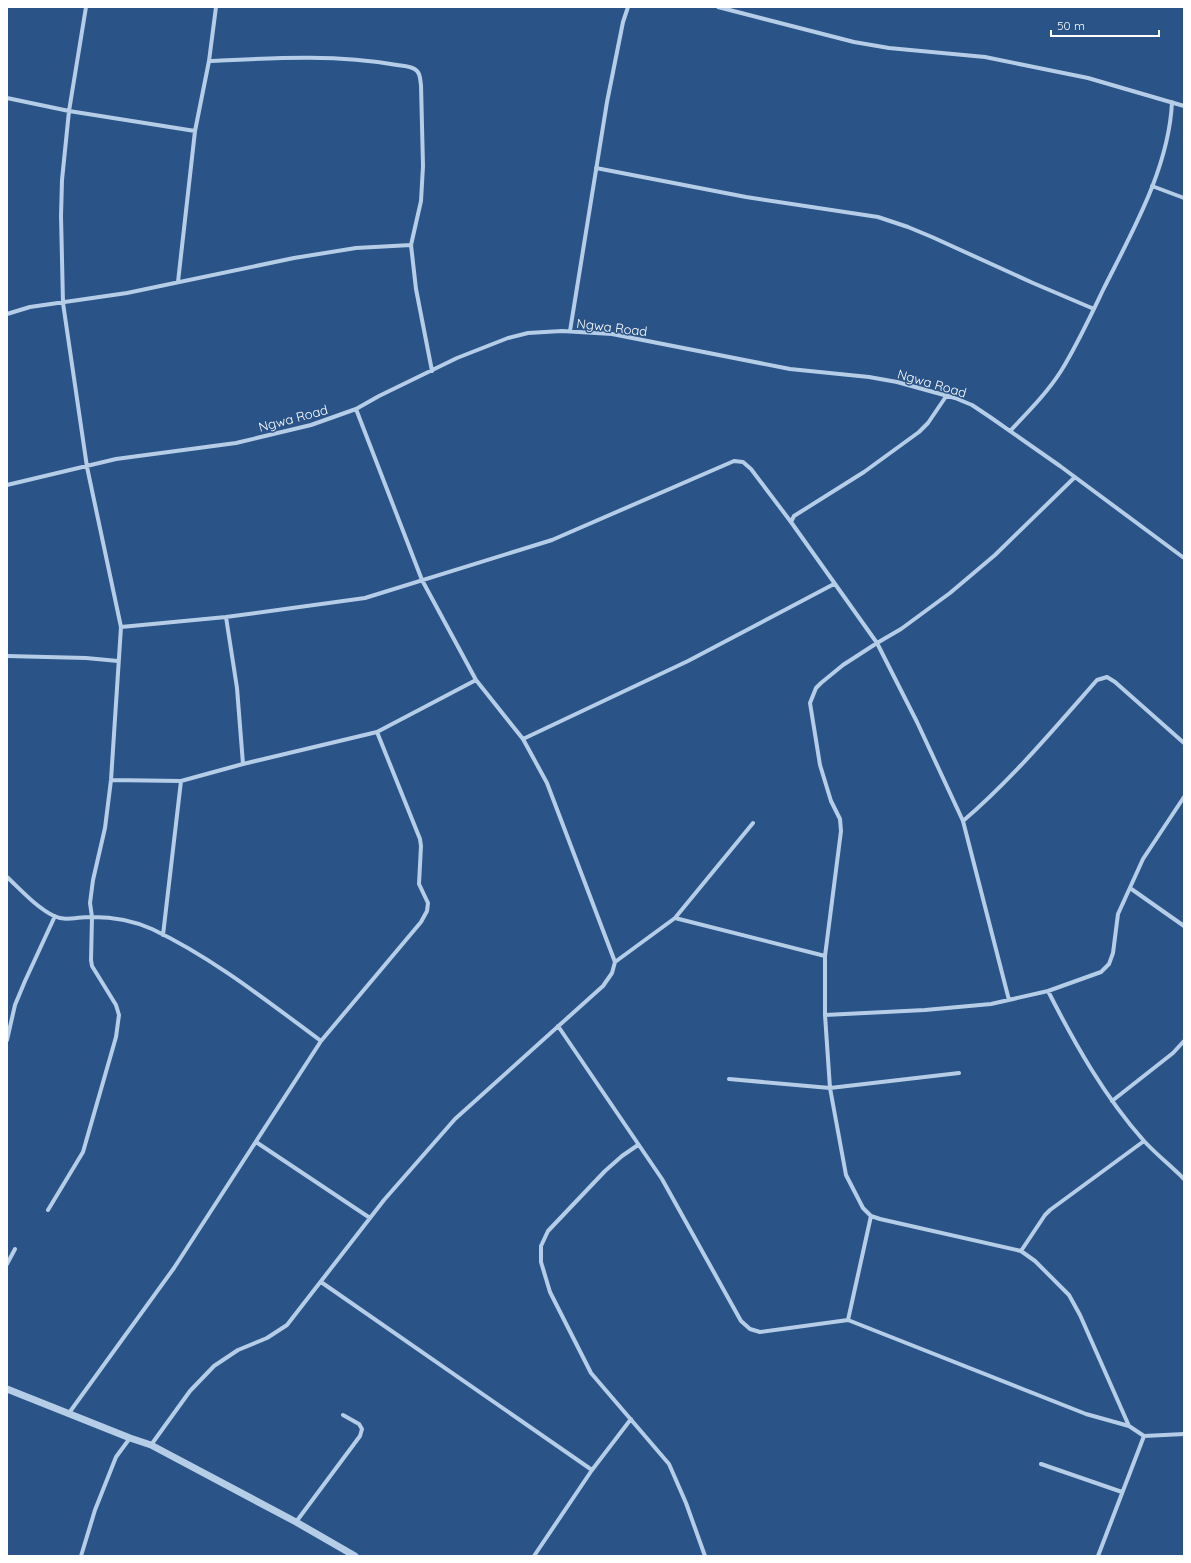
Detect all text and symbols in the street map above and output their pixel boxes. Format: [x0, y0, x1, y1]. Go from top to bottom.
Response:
scale bar [1051, 12, 1159, 38]
text: 50 m [1057, 18, 1085, 33]
street label: Ngwa Road [576, 315, 648, 339]
street label: Ngwa Road [896, 366, 968, 400]
street label: Ngwa Road [257, 401, 329, 435]

